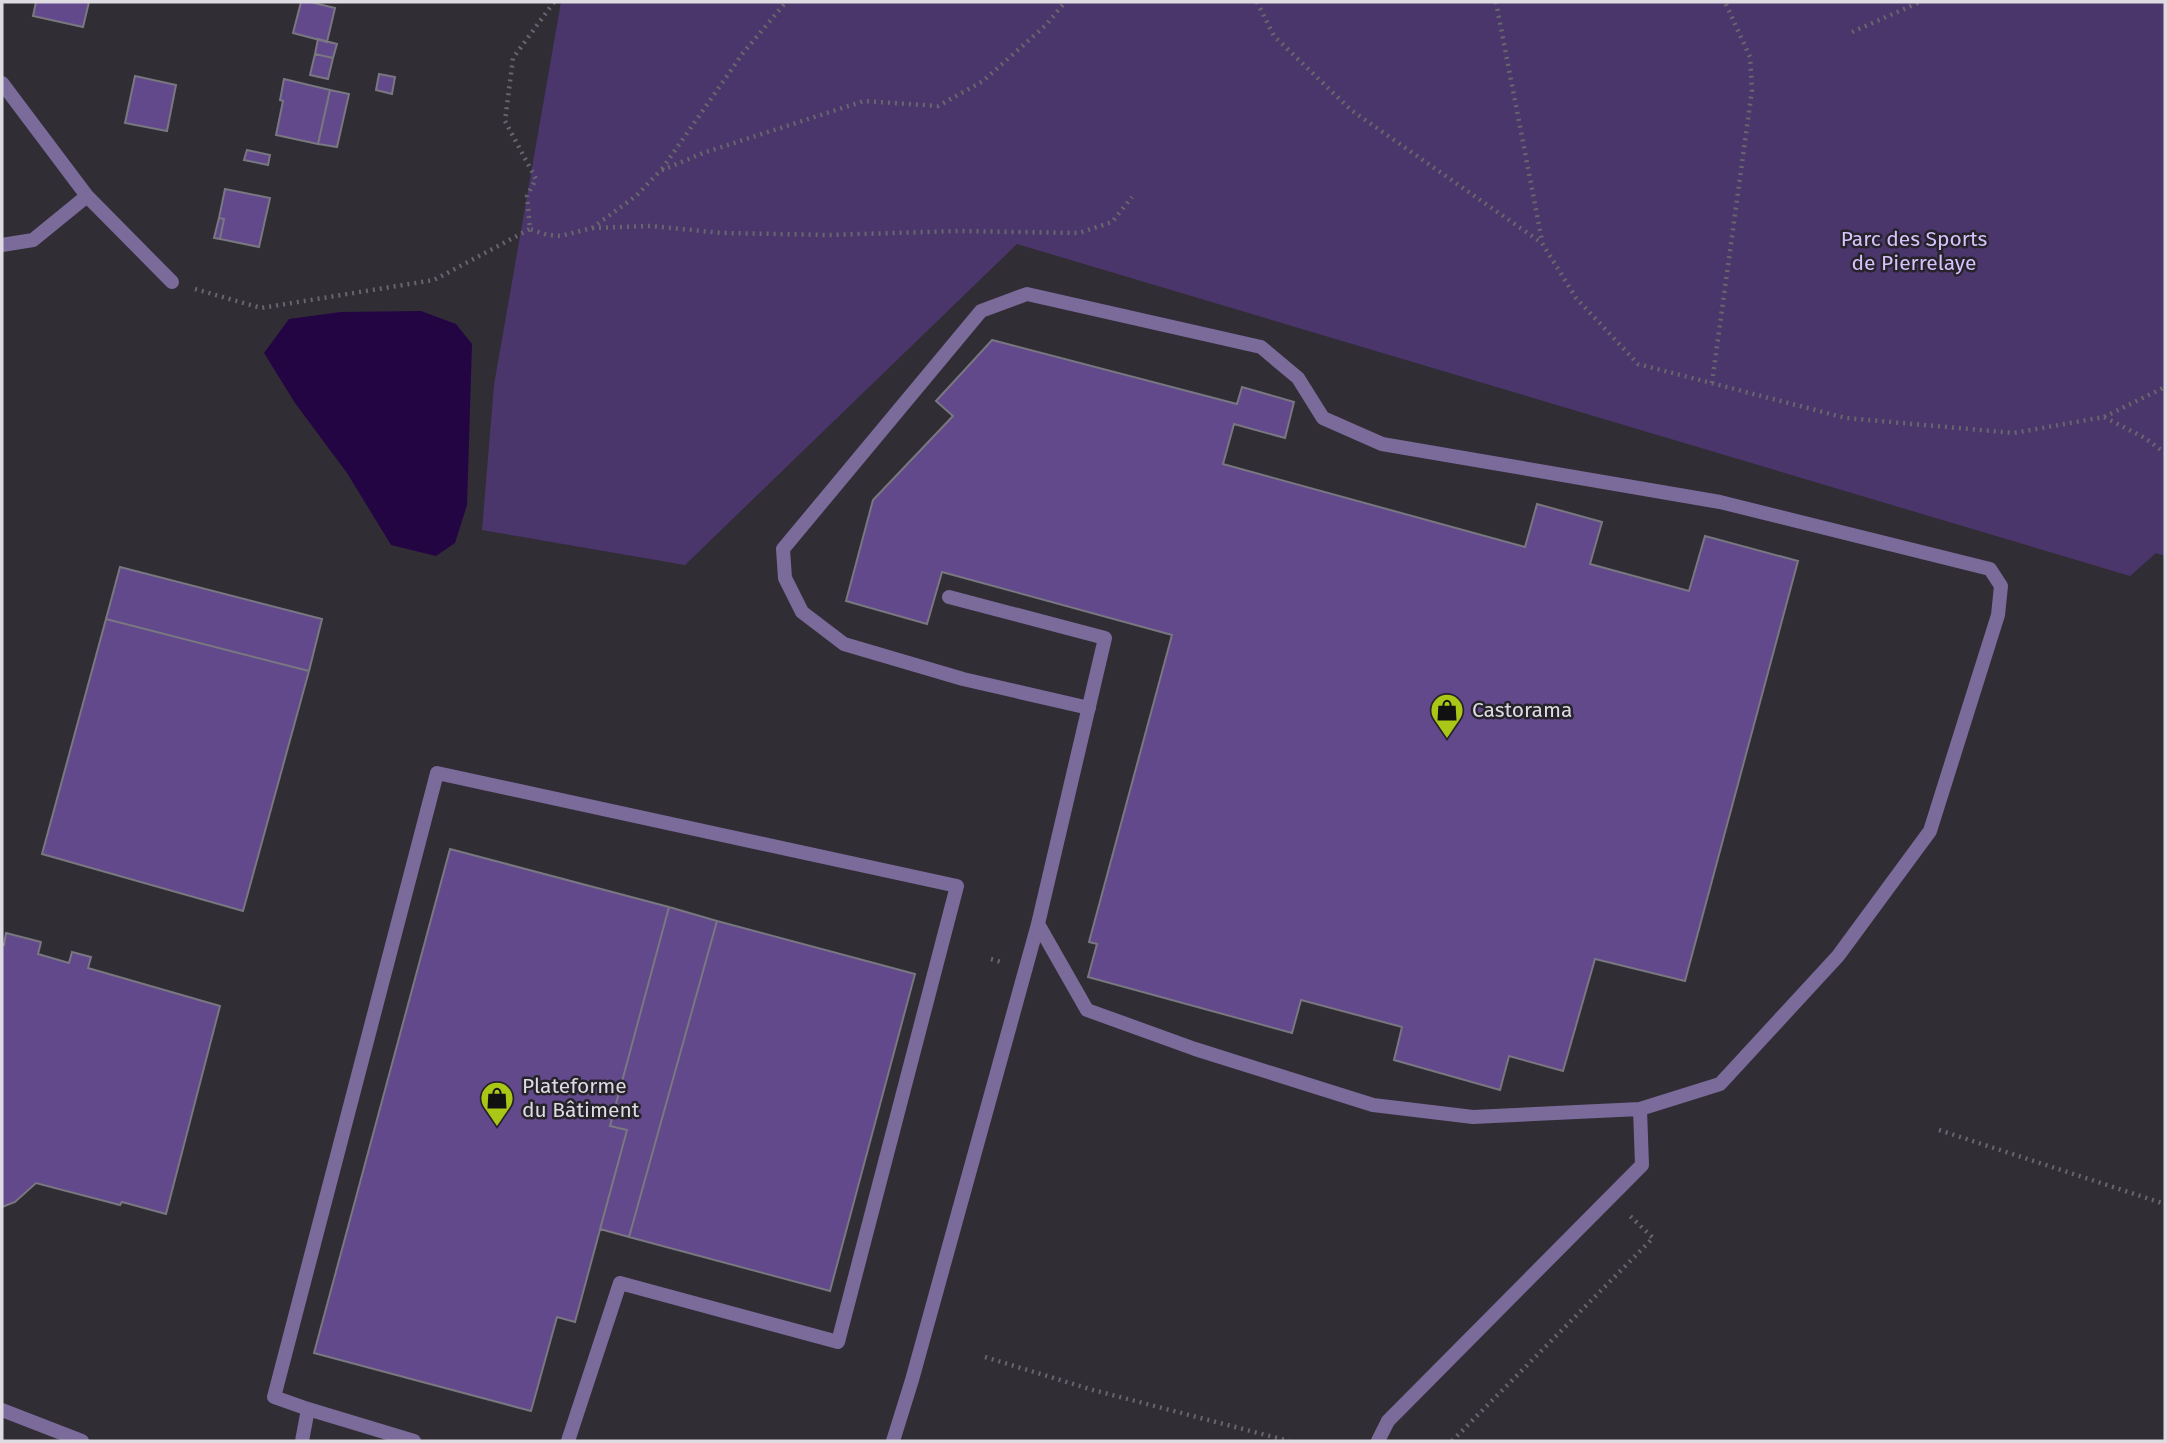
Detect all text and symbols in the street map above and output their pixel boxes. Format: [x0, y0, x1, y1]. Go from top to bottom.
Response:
park label: Parc des Sports de Pierrelaye [1841, 226, 1987, 276]
shop icon: Castorama [1428, 691, 1466, 740]
place label: Castorama [1472, 697, 1572, 723]
place label: Plateforme du Bâtiment [522, 1073, 640, 1123]
shop icon: Plateforme du Bâtiment [478, 1079, 516, 1128]

